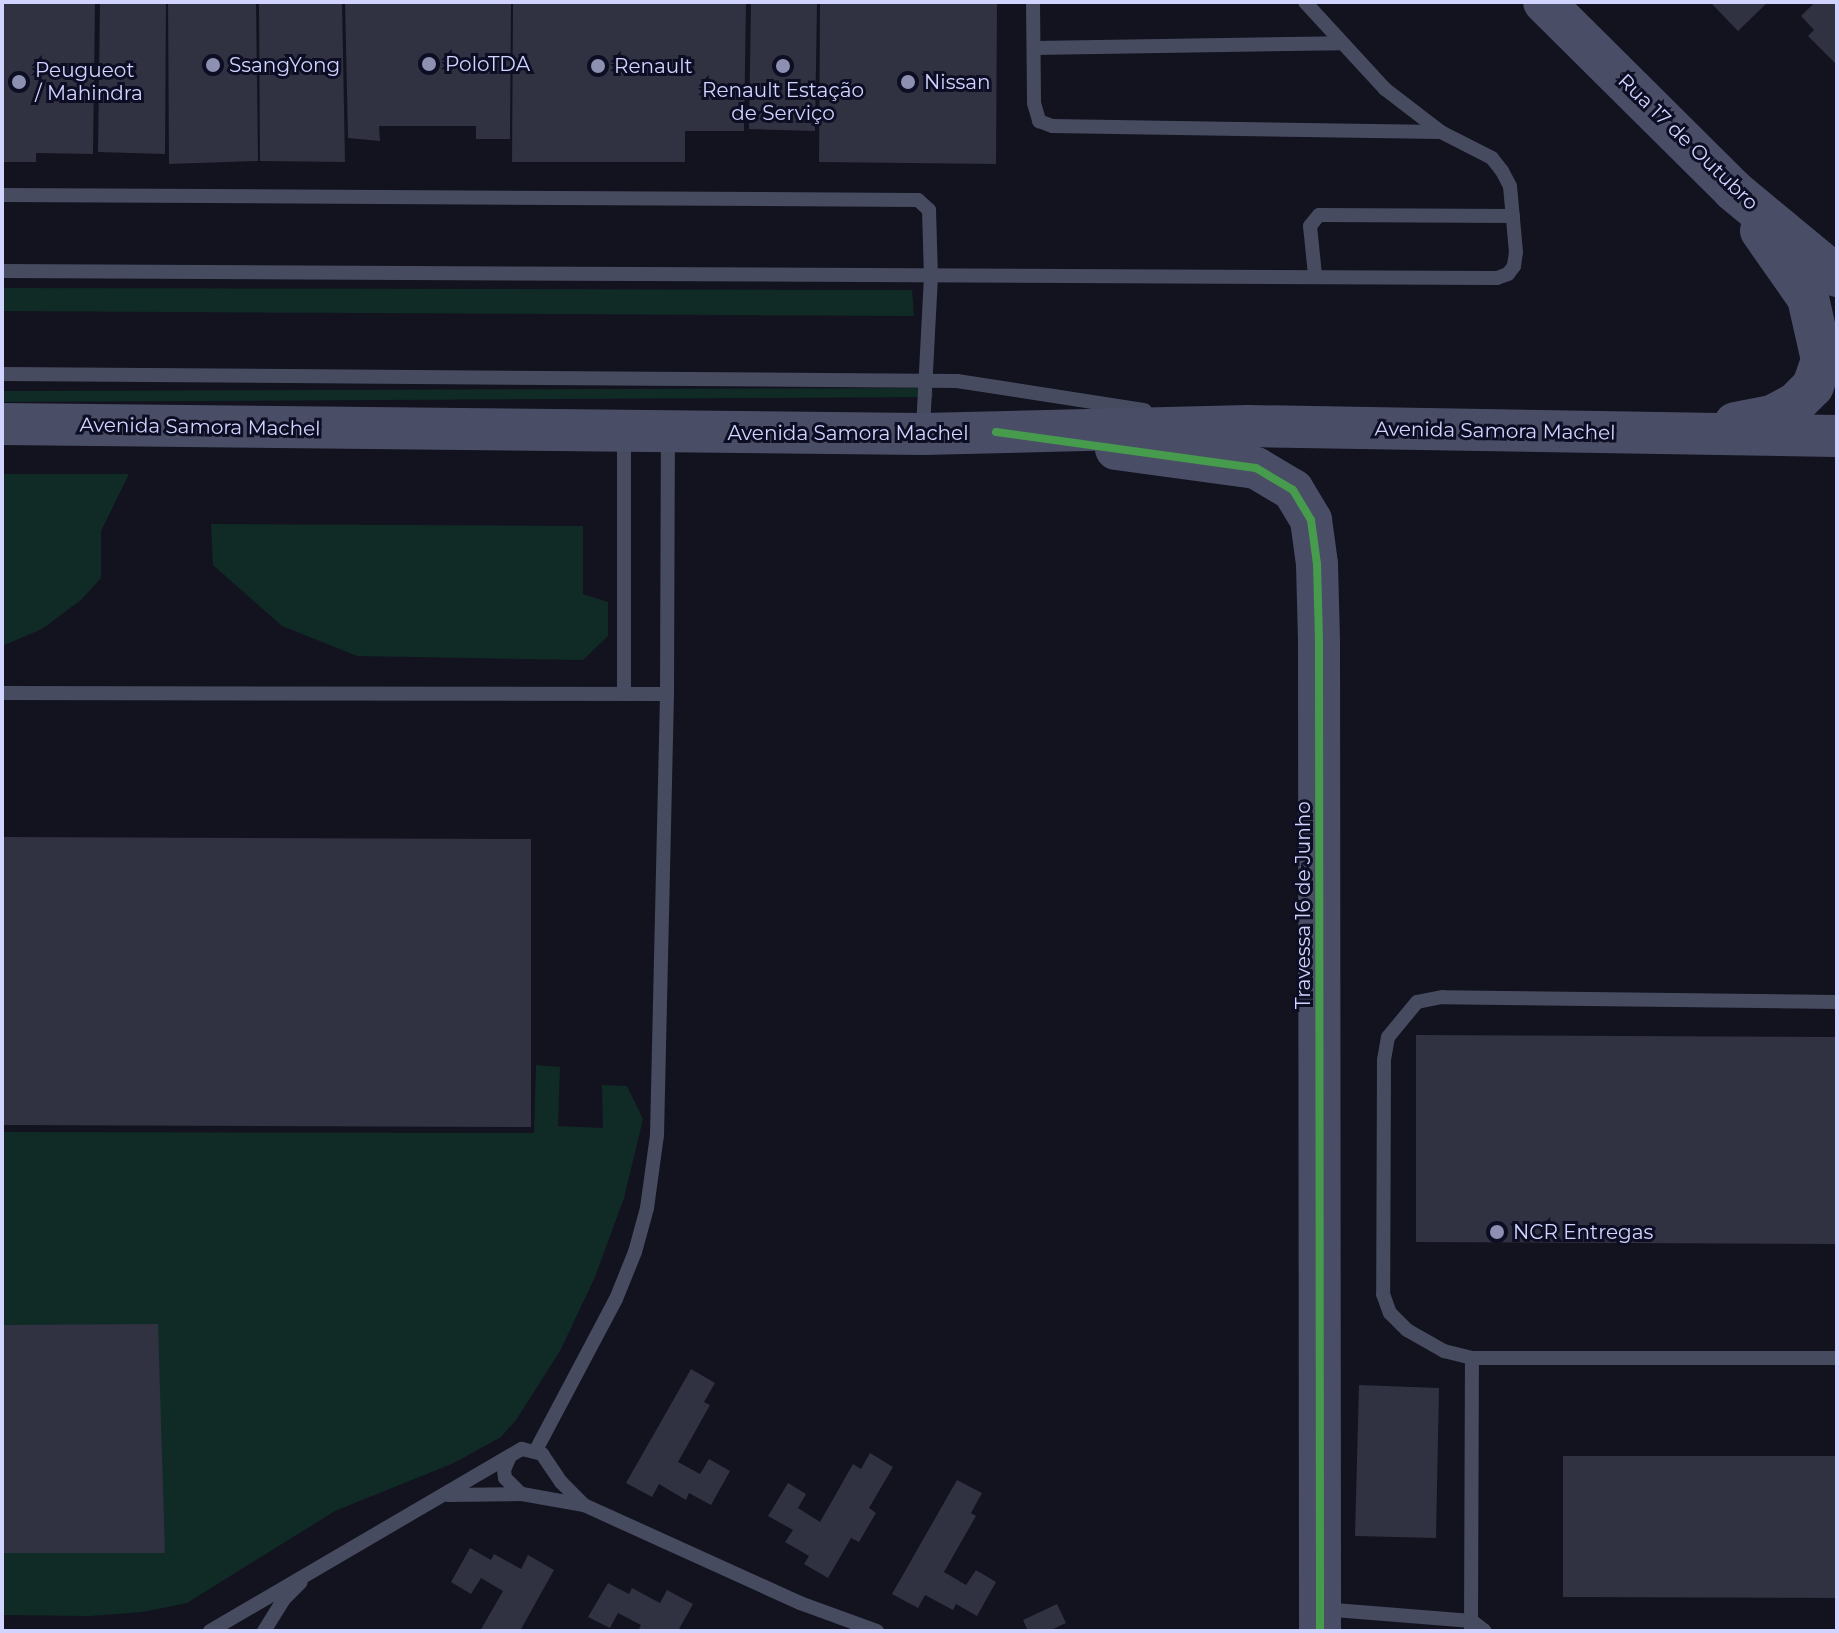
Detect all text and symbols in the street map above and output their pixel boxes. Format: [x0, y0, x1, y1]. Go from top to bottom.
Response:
place label: PoloTDA [445, 52, 530, 76]
place label: SsangYong [229, 53, 340, 77]
place label: Renault [614, 54, 693, 78]
marker: PoloTDA [420, 55, 438, 73]
marker: SsangYong [204, 56, 222, 74]
marker: Renault [589, 57, 607, 75]
marker: Renault Estação de Serviço [774, 57, 792, 75]
place label: Peugueot / Mahindra [35, 58, 143, 105]
street label: Rua 17 de Outubro [1613, 69, 1763, 215]
place label: Nissan [924, 70, 990, 94]
marker: Peugueot / Mahindra [10, 73, 28, 91]
marker: Nissan [899, 73, 917, 91]
place label: Renault Estação de Serviço [702, 78, 864, 125]
street label: Avenida Samora Machel [79, 413, 321, 441]
street label: Avenida Samora Machel [1374, 417, 1616, 445]
street label: Avenida Samora Machel [727, 421, 969, 445]
street label: Travessa 16 de Junho [1291, 801, 1315, 1009]
place label: NCR Entregas [1513, 1220, 1653, 1244]
marker: NCR Entregas [1488, 1223, 1506, 1241]

